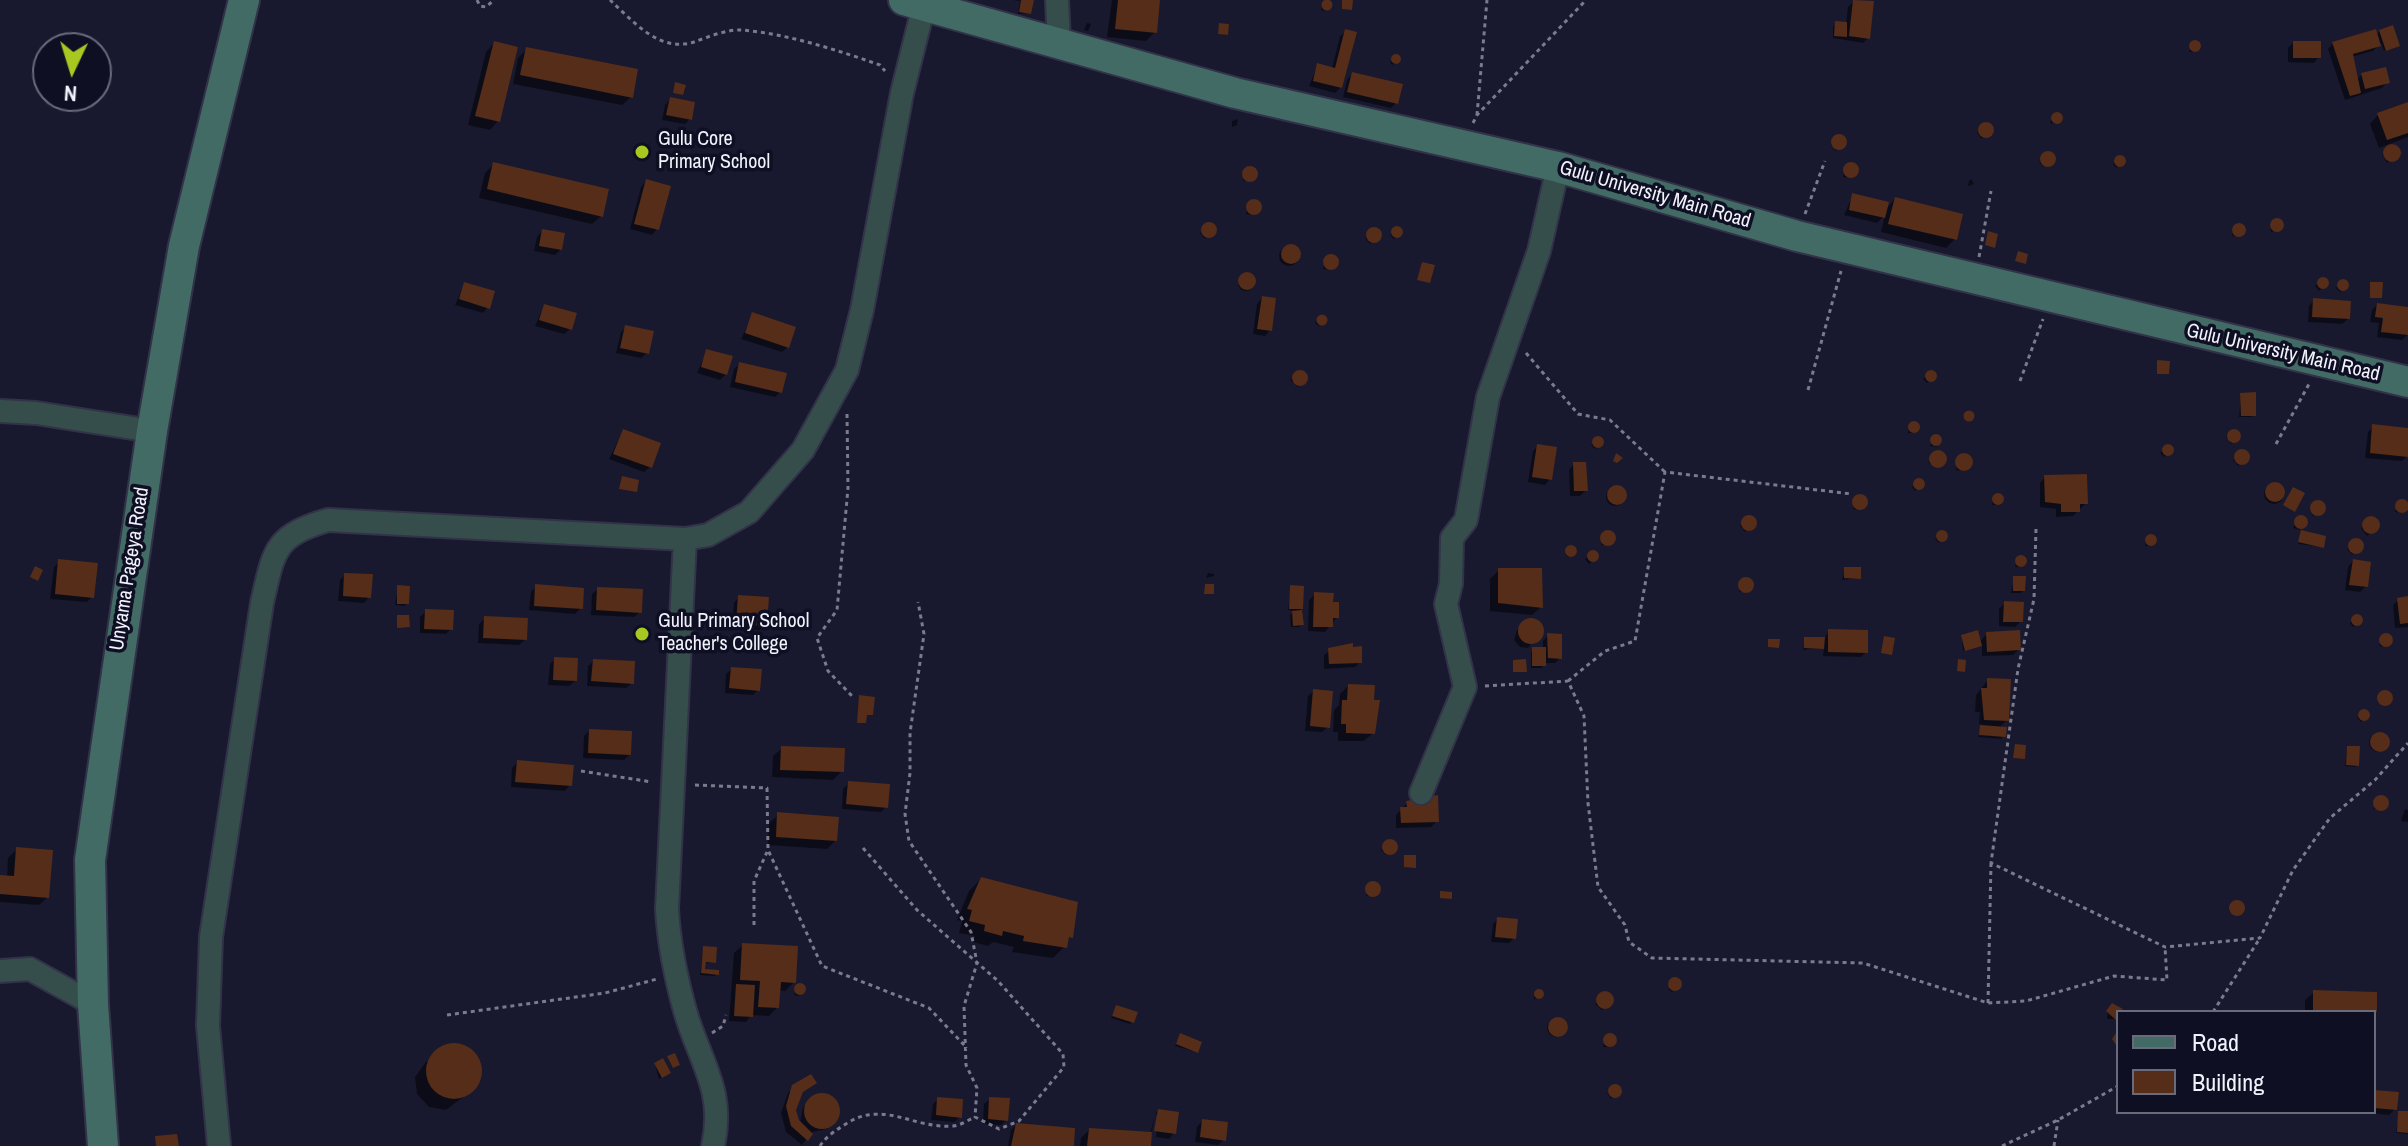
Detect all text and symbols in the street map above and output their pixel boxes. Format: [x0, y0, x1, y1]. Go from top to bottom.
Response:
north arrow [32, 32, 112, 112]
text: N [63, 79, 78, 109]
place label: Gulu Core Primary School [658, 128, 770, 175]
marker: Gulu Core Primary School [633, 143, 651, 161]
street label: Gulu University Main Road [1557, 156, 1753, 234]
street label: Gulu University Main Road [2184, 319, 2382, 387]
street label: Unyama Pageya Road [105, 486, 155, 652]
place label: Gulu Primary School Teacher's College [658, 610, 809, 657]
marker: Gulu Primary School Teacher's College [633, 625, 651, 643]
legend [2116, 1010, 2376, 1114]
text: Road [2192, 1026, 2239, 1058]
text: Building [2192, 1066, 2264, 1098]

